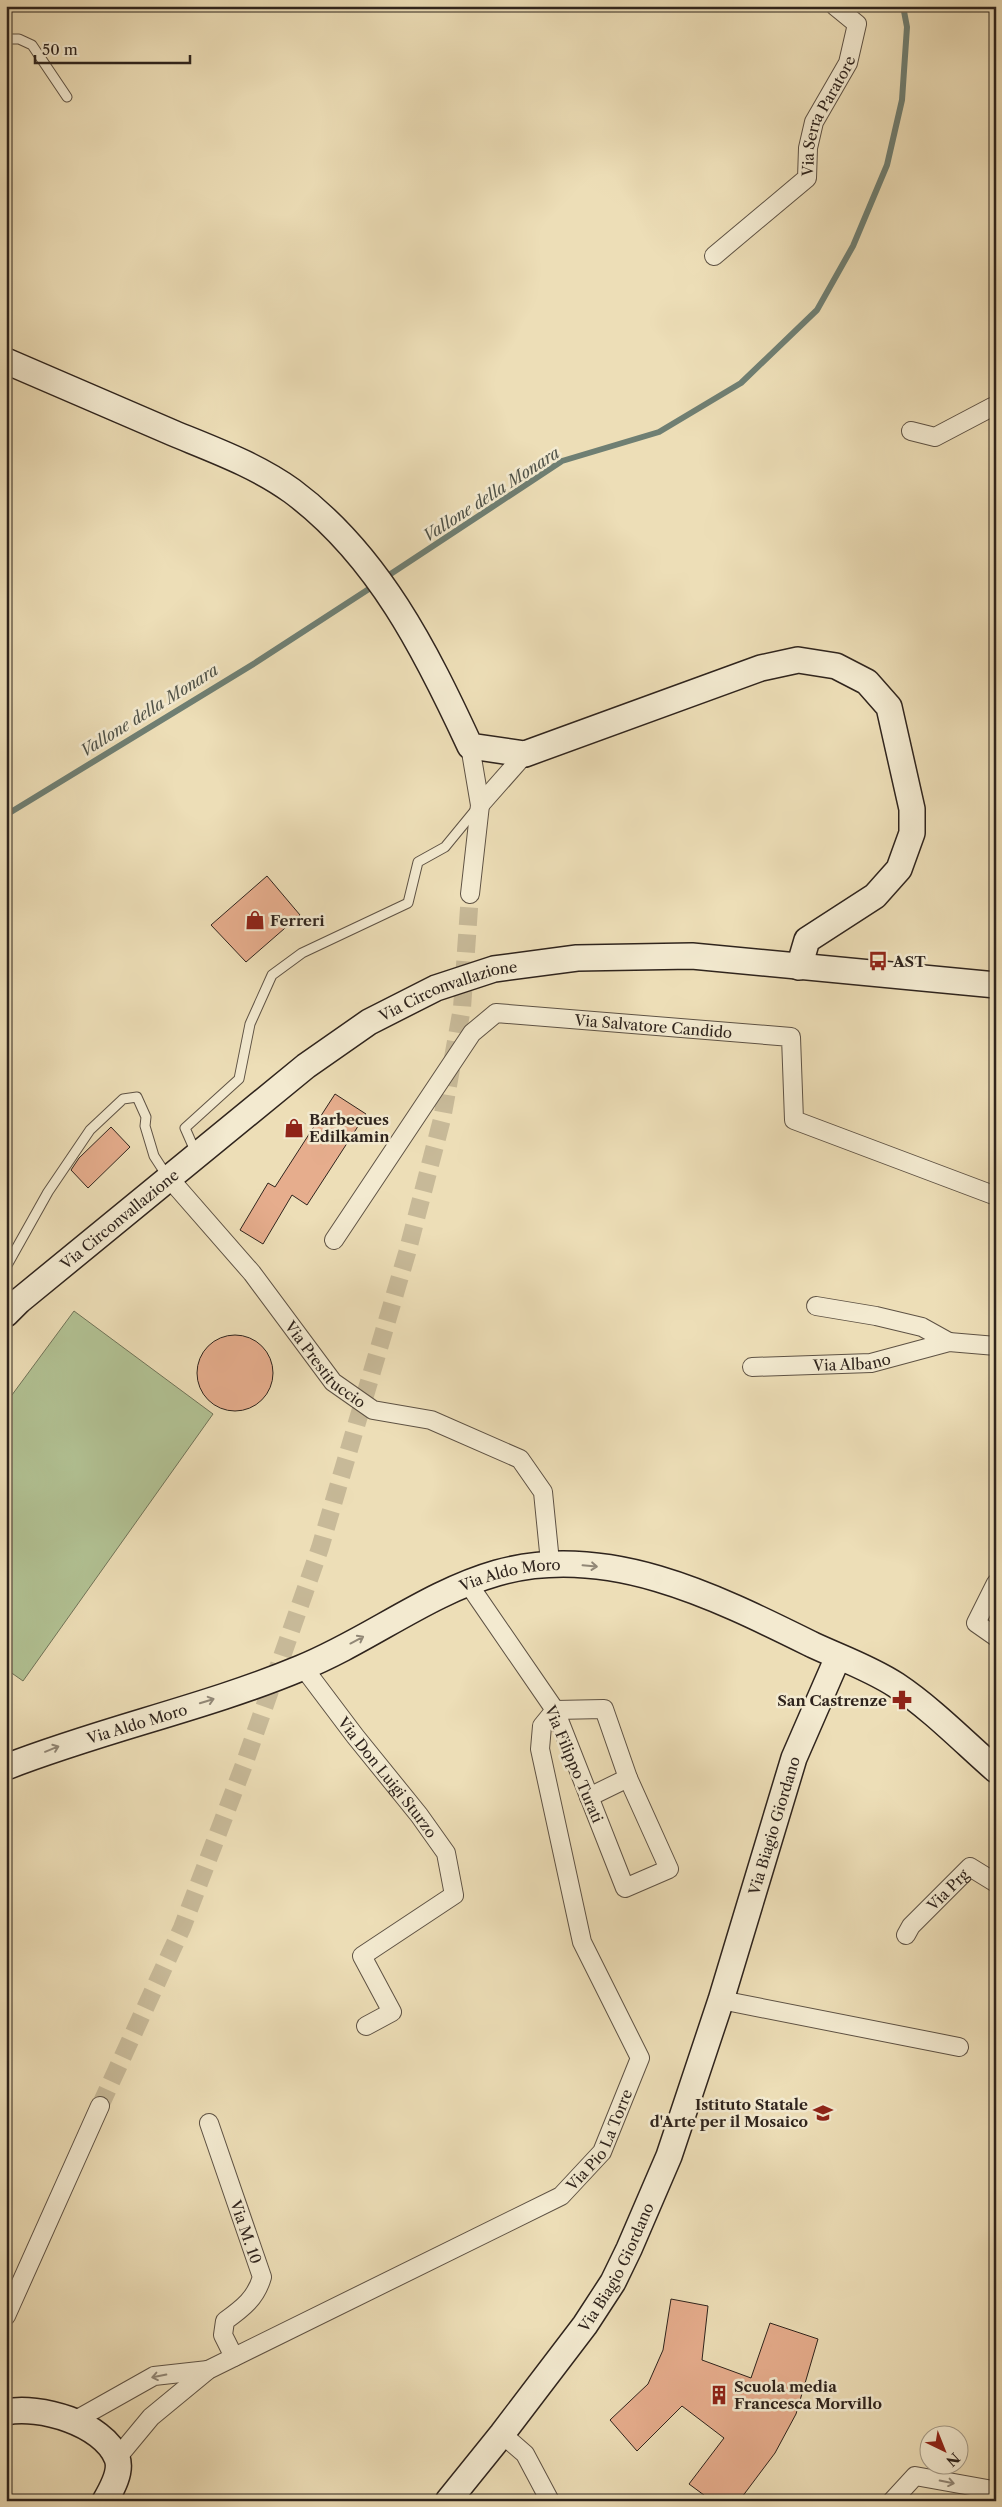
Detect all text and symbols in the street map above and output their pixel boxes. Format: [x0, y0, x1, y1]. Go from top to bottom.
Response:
scale bar [35, 32, 190, 64]
text: 50 m [42, 40, 78, 59]
street label: Via Serra Paratore [798, 54, 859, 178]
water label: Vallone della Monara [419, 442, 564, 546]
water label: Vallone della Monara [76, 659, 222, 761]
shop icon: Ferreri [244, 909, 266, 931]
place label: Ferreri [270, 911, 325, 930]
bus stop icon: AST [867, 950, 889, 972]
place label: AST [892, 952, 926, 971]
street label: Via Circonvallazione [375, 957, 518, 1025]
street label: Via Salvatore Candido [573, 1010, 733, 1042]
place label: Barbecues Edilkamin [309, 1110, 390, 1146]
shop icon: Barbecues Edilkamin [283, 1117, 305, 1139]
street label: Via Circonvallazione [56, 1165, 182, 1274]
street label: Via Prestituccio [281, 1316, 370, 1412]
street label: Via Albano [812, 1349, 893, 1374]
street label: Via Aldo Moro [455, 1554, 561, 1595]
one-way arrow [582, 1561, 598, 1571]
one-way arrow [349, 1635, 364, 1644]
pharmacy icon: San Castrenze [891, 1689, 913, 1711]
place label: San Castrenze [777, 1691, 887, 1710]
one-way arrow [198, 1695, 214, 1705]
street label: Via Aldo Moro [83, 1699, 189, 1748]
street label: Via Filippo Turati [540, 1702, 607, 1826]
street label: Via Don Luigi Sturzo [334, 1712, 441, 1841]
one-way arrow [43, 1744, 59, 1753]
street label: Via Biagio Giordano [744, 1754, 803, 1898]
street label: Via Prg [922, 1865, 972, 1915]
street label: Via Pio La Torre [561, 2086, 636, 2195]
place label: Istituto Statale d'Arte per il Mosaico [650, 2095, 808, 2131]
school or university icon: Istituto Statale d'Arte per il Mosaico [812, 2102, 834, 2124]
street label: Via M. 10 [226, 2196, 266, 2266]
street label: Via Biagio Giordano [573, 2200, 657, 2336]
one-way arrow [152, 2372, 168, 2381]
place label: Scuola media Francesca Morvillo [734, 2377, 882, 2413]
building icon: Scuola media Francesca Morvillo [708, 2384, 730, 2406]
north arrow [920, 2424, 970, 2474]
text: N [942, 2449, 963, 2470]
one-way arrow [938, 2477, 954, 2487]

